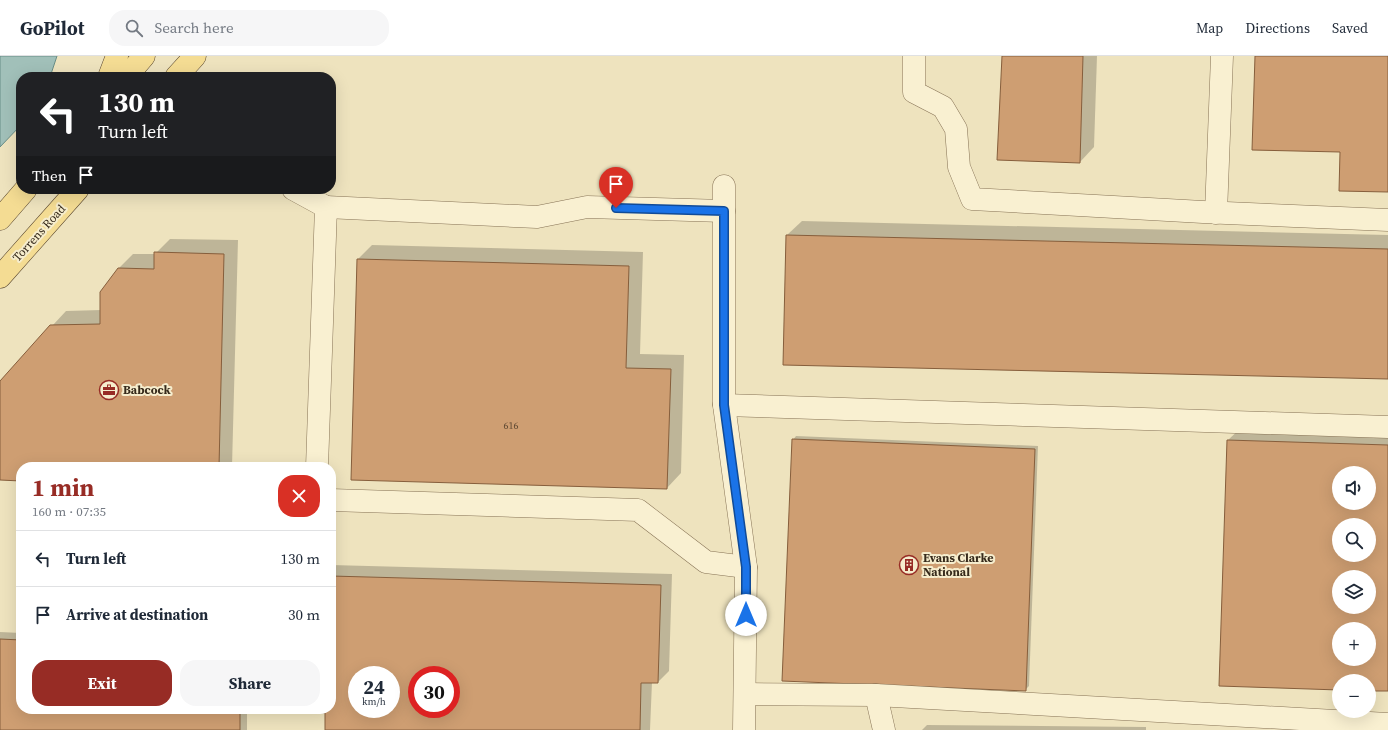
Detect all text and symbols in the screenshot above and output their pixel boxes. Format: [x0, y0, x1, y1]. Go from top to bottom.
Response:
search box [109, 10, 389, 46]
text: GoPilot [20, 15, 85, 41]
icon: search [123, 17, 145, 39]
text: Search here [155, 17, 234, 38]
text: Map [1196, 18, 1223, 38]
text: Directions [1245, 18, 1310, 38]
text: Saved [1332, 18, 1368, 38]
text: 130 m [98, 83, 175, 121]
icon: left [32, 88, 84, 140]
text: Turn left [98, 119, 168, 144]
icon: arrive [75, 164, 97, 186]
text: Then [32, 165, 67, 186]
pin [599, 167, 633, 208]
icon: arrive [605, 173, 627, 195]
street label: Torrens Road [9, 201, 69, 265]
office icon: Babcock [98, 379, 120, 401]
place label: Babcock [123, 382, 171, 398]
house number: 616 [504, 419, 519, 432]
map controls [1332, 466, 1376, 718]
button: sound [1332, 466, 1376, 510]
text: 1 min [32, 471, 94, 504]
button: close [278, 475, 320, 517]
text: 160 m · 07:35 [32, 503, 106, 520]
button: search [1332, 518, 1376, 562]
icon: left [32, 548, 54, 570]
text: Turn left [66, 548, 126, 569]
text: 130 m [280, 548, 320, 569]
place label: Evans Clarke National [923, 550, 994, 580]
building icon: Evans Clarke National [898, 554, 920, 576]
button: layers [1332, 570, 1376, 614]
position arrow [725, 594, 767, 636]
icon: arrive [32, 604, 54, 626]
text: Arrive at destination [66, 604, 208, 625]
text: 30 m [288, 604, 320, 625]
button: + [1332, 622, 1376, 666]
button: Exit [32, 660, 172, 706]
button: Share [180, 660, 320, 706]
speed limit sign: 30 [408, 666, 460, 718]
text: 24 [363, 673, 385, 701]
button: − [1332, 674, 1376, 718]
text: km/h [362, 695, 386, 708]

